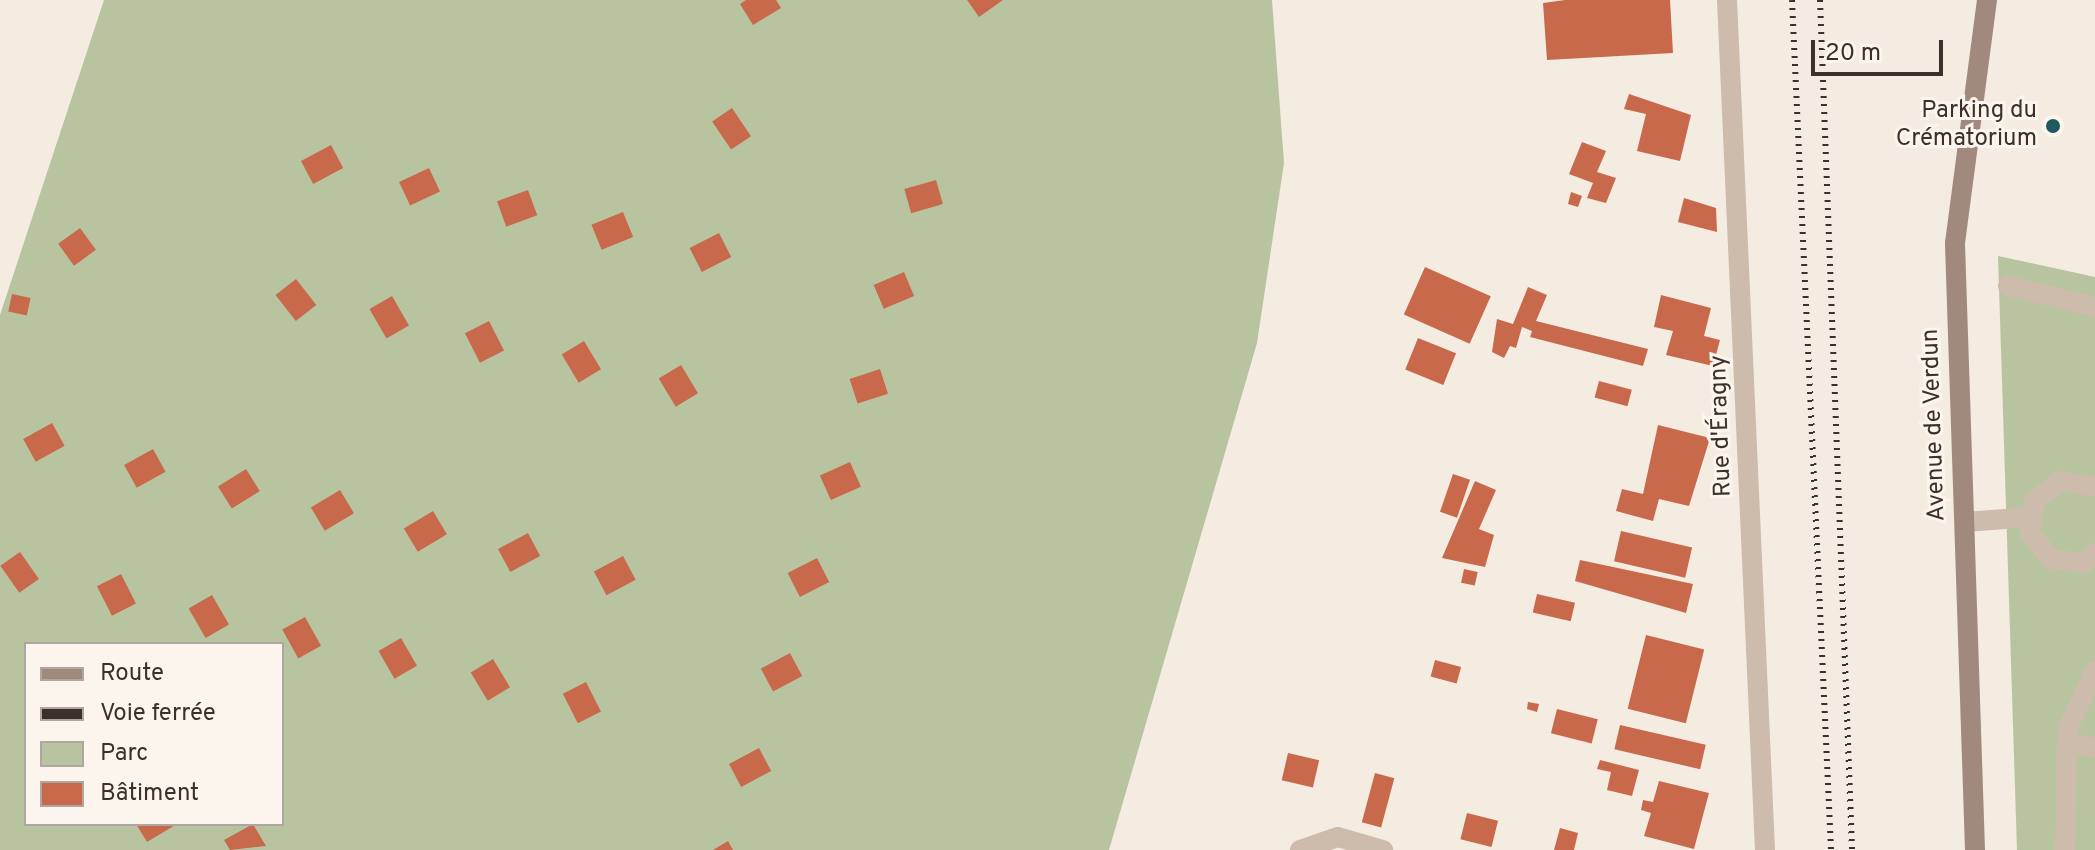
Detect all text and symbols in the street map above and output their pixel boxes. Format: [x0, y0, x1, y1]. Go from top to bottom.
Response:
scale bar [1815, 24, 1947, 74]
text: 20 m [1825, 39, 1881, 69]
place label: Parking du Crématorium [1896, 98, 2037, 154]
marker: Parking du Crématorium [2044, 117, 2062, 135]
street label: Avenue de Verdun [1917, 328, 1953, 522]
street label: Rue d'Éragny [1705, 354, 1739, 498]
legend [24, 642, 284, 826]
text: Route [100, 659, 164, 689]
text: Voie ferrée [100, 699, 216, 729]
text: Parc [100, 739, 148, 769]
text: Bâtiment [100, 779, 199, 809]

